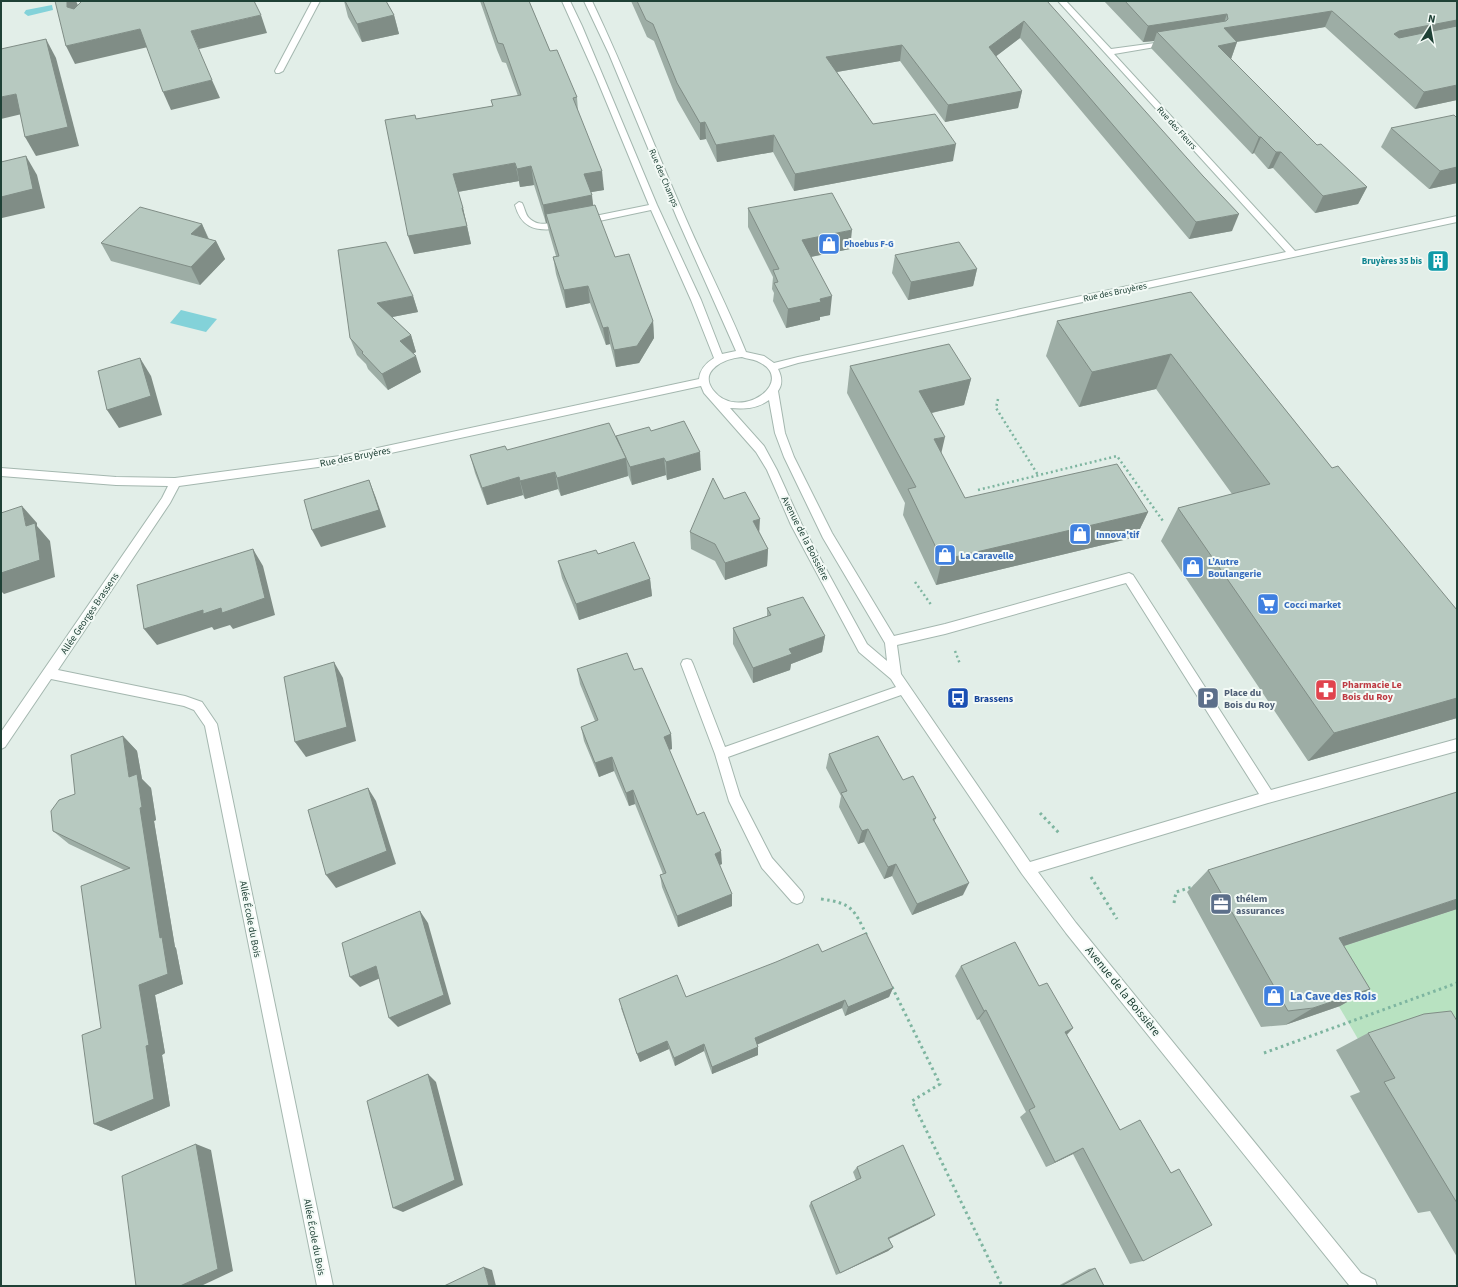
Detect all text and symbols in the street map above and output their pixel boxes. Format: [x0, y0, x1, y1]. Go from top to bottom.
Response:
north arrow [1410, 8, 1450, 48]
text: N [1427, 11, 1437, 27]
street label: Rue des Fleurs [1154, 104, 1200, 153]
street label: Rue des Champs [645, 147, 682, 210]
shop icon: Phoebus F-G [816, 231, 842, 257]
place label: Phoebus F-G [844, 238, 894, 251]
building icon: Bruyères 35 bis [1425, 248, 1451, 274]
place label: Bruyères 35 bis [1362, 255, 1422, 268]
street label: Rue des Bruyères [1082, 279, 1148, 306]
street label: Rue des Bruyères [319, 443, 392, 471]
street label: Avenue de la Boissière [778, 494, 832, 583]
shop icon: Innova'tif [1067, 521, 1093, 547]
place label: Innova'tif [1096, 528, 1140, 542]
shop icon: La Caravelle [932, 542, 958, 568]
place label: La Caravelle [960, 549, 1014, 563]
shop icon: L’Autre Boulangerie [1180, 554, 1206, 580]
place label: L’Autre Boulangerie [1208, 555, 1261, 581]
street label: Allée Georges Brassens [57, 570, 122, 657]
supermarket icon: Cocci market [1255, 591, 1281, 617]
place label: Cocci market [1284, 598, 1341, 612]
pharmacy icon: Pharmacie Le Bois du Roy [1313, 677, 1339, 703]
place label: Pharmacie Le Bois du Roy [1342, 678, 1402, 704]
bus stop icon: Brassens [945, 685, 971, 711]
parking icon: Place du Bois du Roy [1195, 685, 1221, 711]
place label: Place du Bois du Roy [1224, 686, 1276, 712]
place label: Brassens [974, 692, 1014, 706]
street label: Allée École du Bois [236, 880, 264, 959]
office icon: thélem assurances [1208, 891, 1234, 917]
place label: thélem assurances [1236, 892, 1285, 918]
street label: Avenue de la Boissière [1081, 943, 1164, 1040]
shop icon: La Cave des Rois [1261, 983, 1287, 1009]
place label: La Cave des Rois [1290, 988, 1376, 1005]
street label: Allée École du Bois [300, 1198, 328, 1277]

